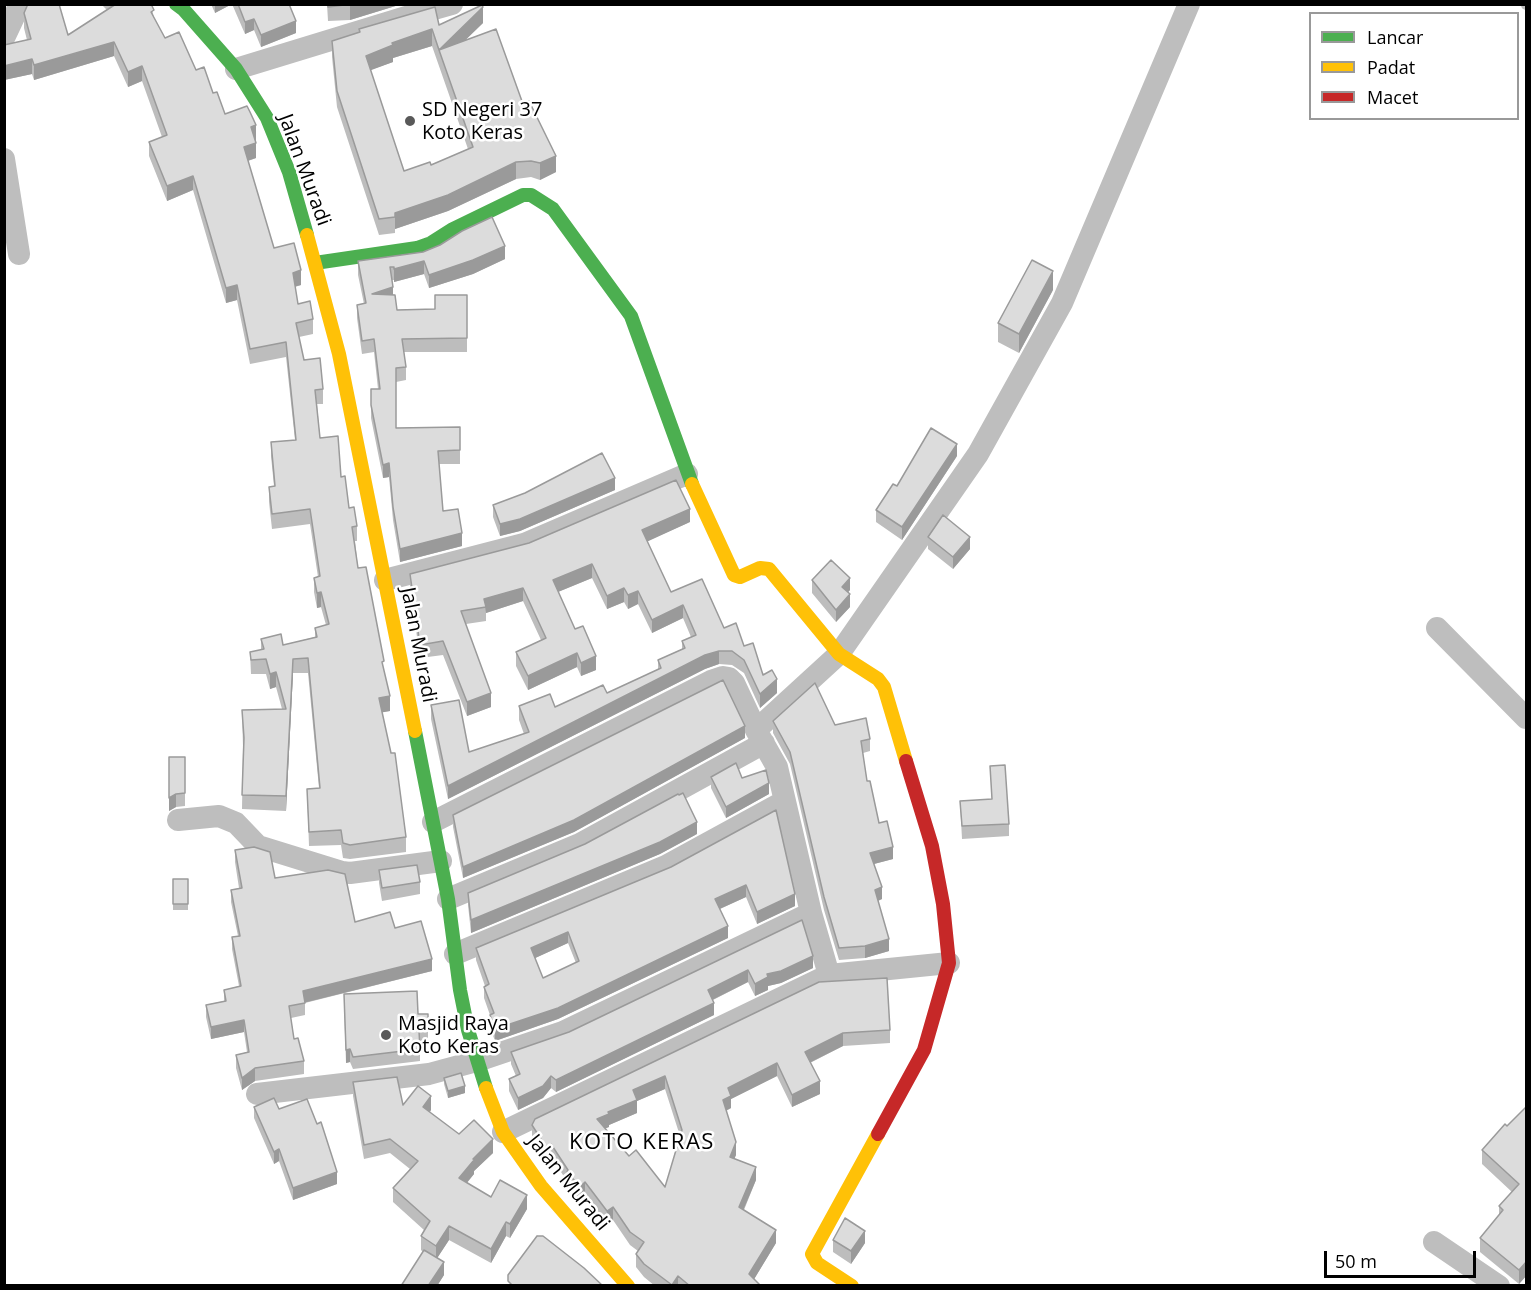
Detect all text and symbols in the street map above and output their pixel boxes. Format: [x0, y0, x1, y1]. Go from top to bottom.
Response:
legend [1309, 12, 1519, 120]
text: Lancar [1367, 25, 1423, 49]
text: Padat [1367, 55, 1415, 79]
text: Macet [1367, 85, 1418, 109]
place label: SD Negeri 37 Koto Keras [422, 98, 542, 145]
street label: Jalan Muradi [273, 111, 335, 229]
marker: SD Negeri 37 Koto Keras [403, 114, 417, 128]
street label: Jalan Muradi [395, 585, 441, 705]
place label: Masjid Raya Koto Keras [398, 1012, 509, 1059]
marker: Masjid Raya Koto Keras [379, 1028, 393, 1042]
street label: Jalan Muradi [522, 1130, 614, 1236]
district label: KOTO KERAS [569, 1130, 715, 1156]
scale bar [1327, 1239, 1478, 1277]
text: 50 m [1335, 1249, 1377, 1273]

